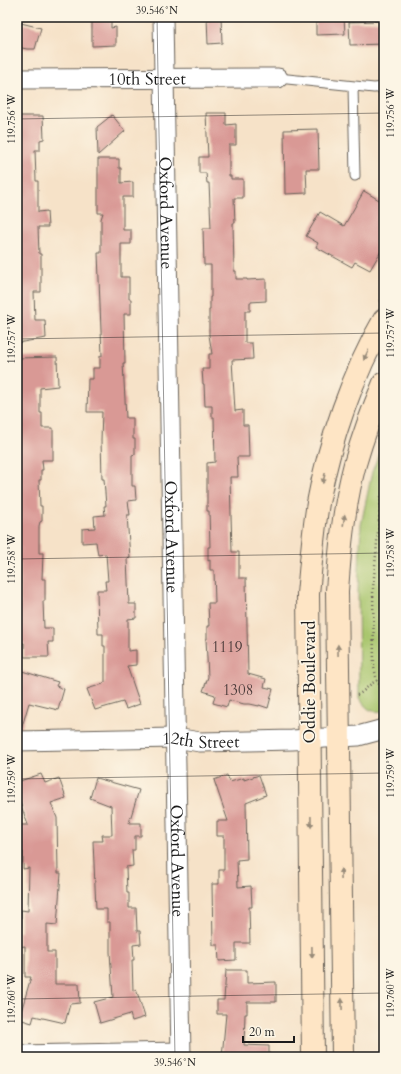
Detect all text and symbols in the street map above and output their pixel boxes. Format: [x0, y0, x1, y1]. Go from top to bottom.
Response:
text: 39.546°N [136, 4, 178, 18]
street label: 10th Street [108, 67, 187, 91]
text: 119.756°W [384, 87, 398, 138]
text: 119.756°W [5, 93, 19, 144]
street label: Oxford Avenue [153, 156, 178, 269]
text: 119.757°W [384, 307, 398, 358]
text: 119.757°W [5, 313, 19, 364]
one-way arrow [363, 349, 369, 361]
one-way arrow [321, 472, 327, 484]
street label: Oxford Avenue [159, 480, 184, 593]
one-way arrow [341, 514, 347, 526]
text: 119.758°W [384, 527, 398, 578]
text: 119.758°W [5, 533, 19, 584]
street label: Oddie Boulevard [298, 620, 321, 744]
house number: 1119 [212, 637, 243, 657]
one-way arrow [335, 643, 341, 656]
house number: 1308 [223, 680, 253, 700]
street label: 12th Street [162, 726, 240, 754]
text: 119.759°W [384, 747, 398, 798]
text: 119.759°W [5, 753, 19, 804]
street label: Oxford Avenue [165, 804, 190, 917]
one-way arrow [308, 816, 314, 829]
one-way arrow [338, 867, 344, 880]
one-way arrow [309, 946, 315, 959]
text: 119.760°W [384, 967, 398, 1018]
text: 119.760°W [5, 973, 19, 1024]
one-way arrow [339, 997, 345, 1010]
scale bar [243, 1018, 294, 1044]
text: 20 m [249, 1024, 276, 1040]
text: 39.546°N [154, 1056, 196, 1070]

